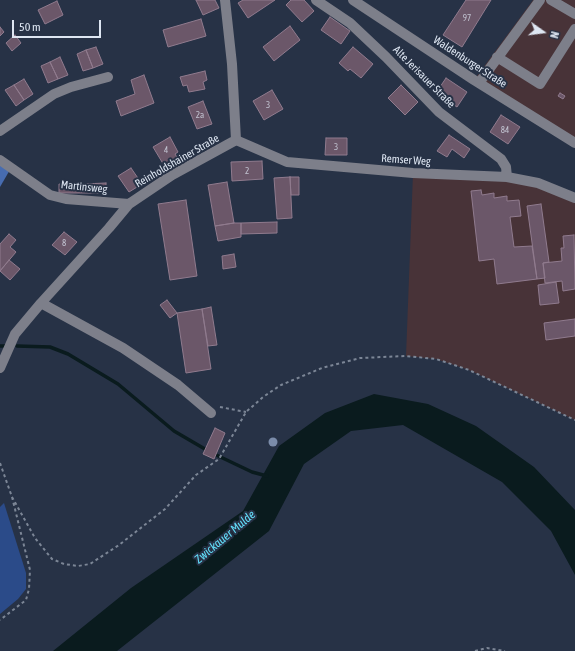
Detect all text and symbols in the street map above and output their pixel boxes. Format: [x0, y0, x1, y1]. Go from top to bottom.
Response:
scale bar [14, 12, 103, 38]
north arrow [523, 12, 563, 52]
house number: 97 [463, 13, 471, 23]
text: 50 m [19, 20, 41, 34]
text: N [548, 30, 561, 40]
street label: Waldenburger Straße [431, 33, 509, 91]
street label: Alte Jerisauer Straße [390, 43, 458, 111]
house number: 3 [266, 100, 270, 110]
house number: 2a [196, 110, 204, 120]
house number: 84 [501, 125, 509, 135]
street label: Reinholdshainer Straße [133, 132, 221, 190]
house number: 3 [334, 142, 338, 152]
house number: 4 [164, 145, 168, 155]
street label: Remser Weg [381, 152, 431, 168]
house number: 2 [245, 166, 249, 176]
street label: Martinsweg [60, 178, 108, 196]
house number: 8 [62, 238, 66, 248]
water label: Zwickauer Mulde [192, 507, 258, 567]

